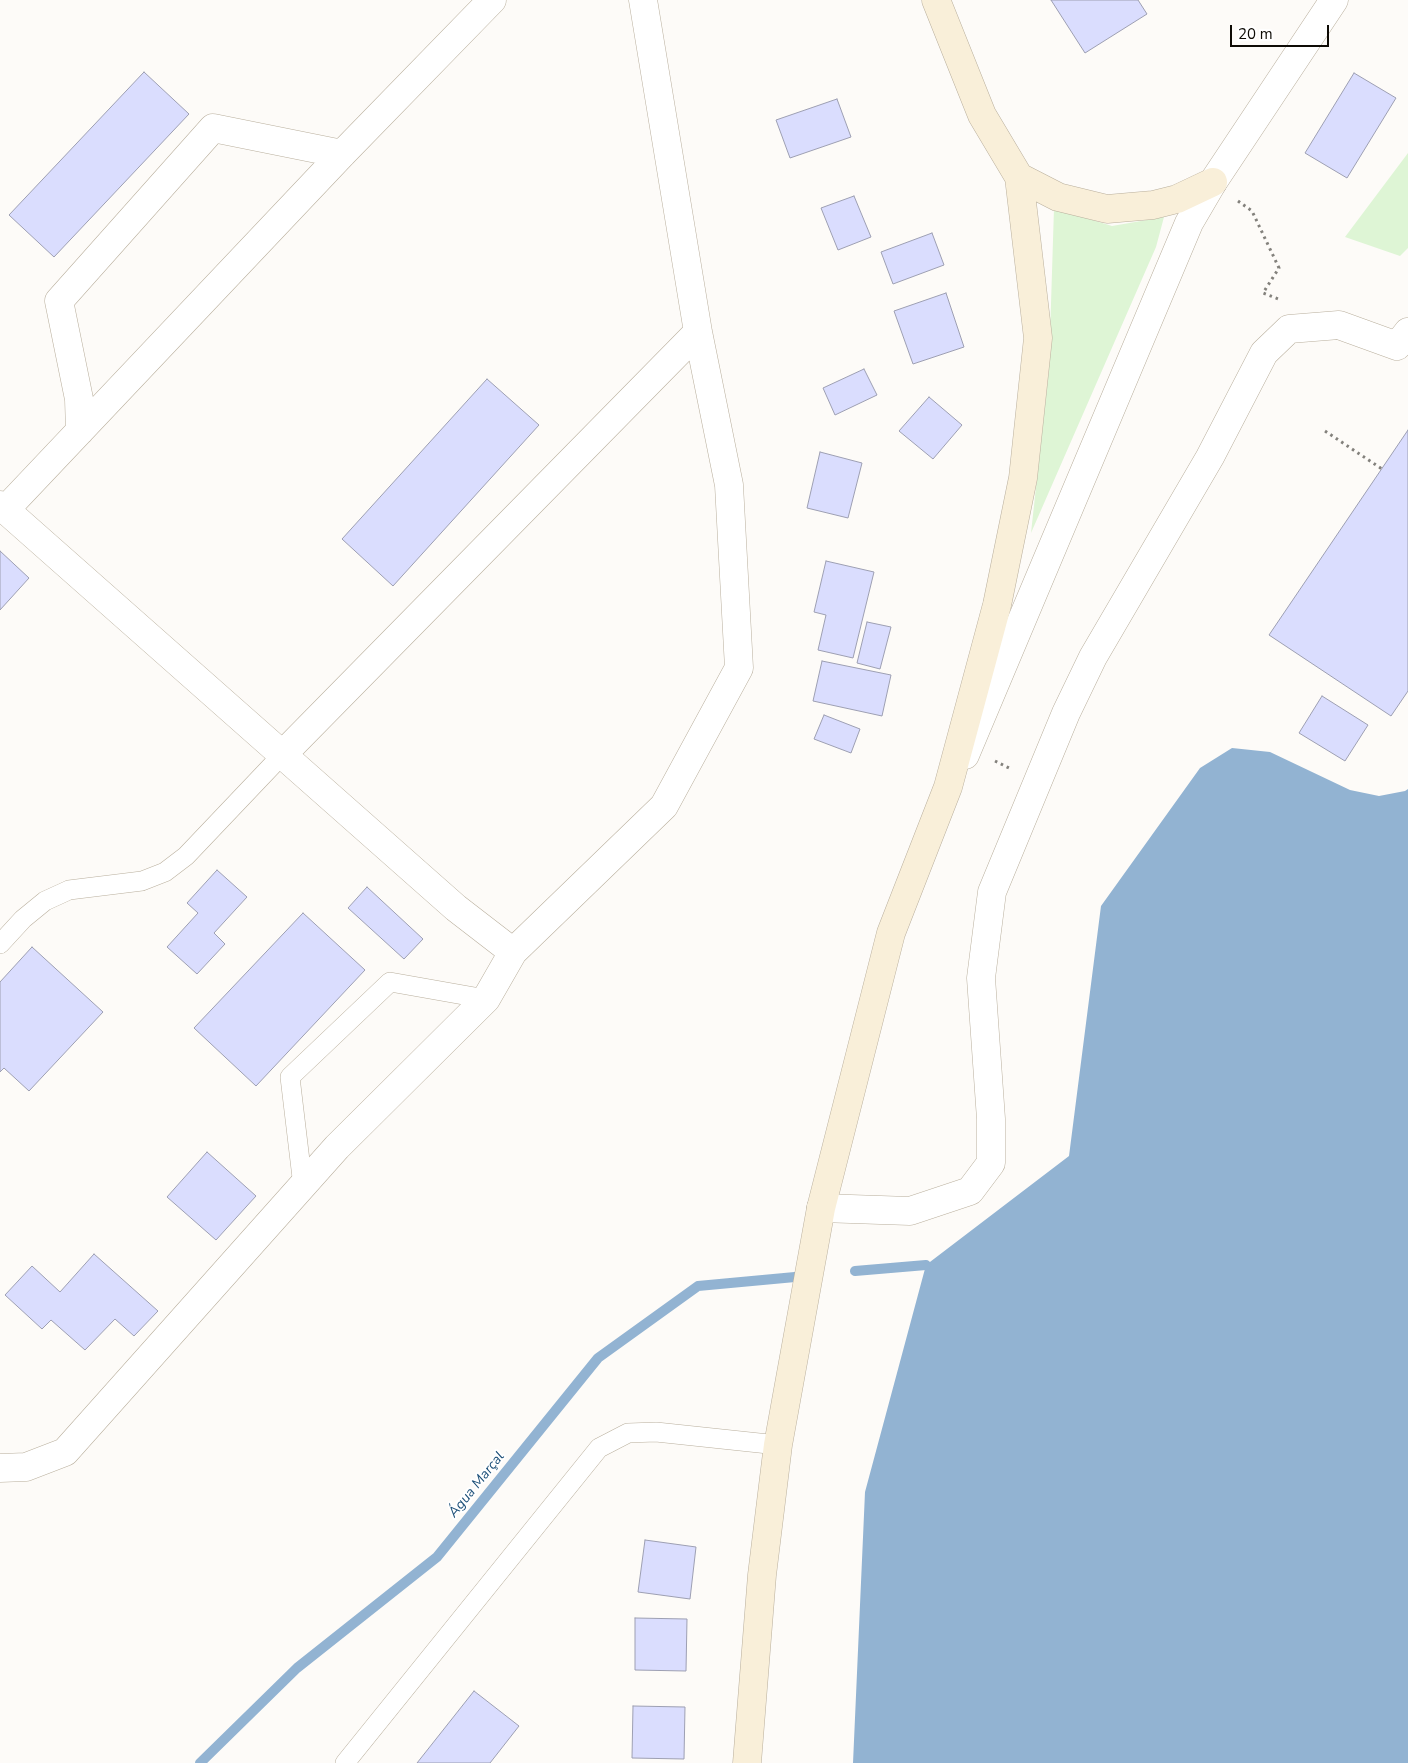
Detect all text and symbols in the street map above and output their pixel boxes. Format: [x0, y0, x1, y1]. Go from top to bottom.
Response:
scale bar [1233, 15, 1332, 47]
text: 20 m [1238, 24, 1273, 44]
water label: Água Marçal [445, 1449, 509, 1521]

